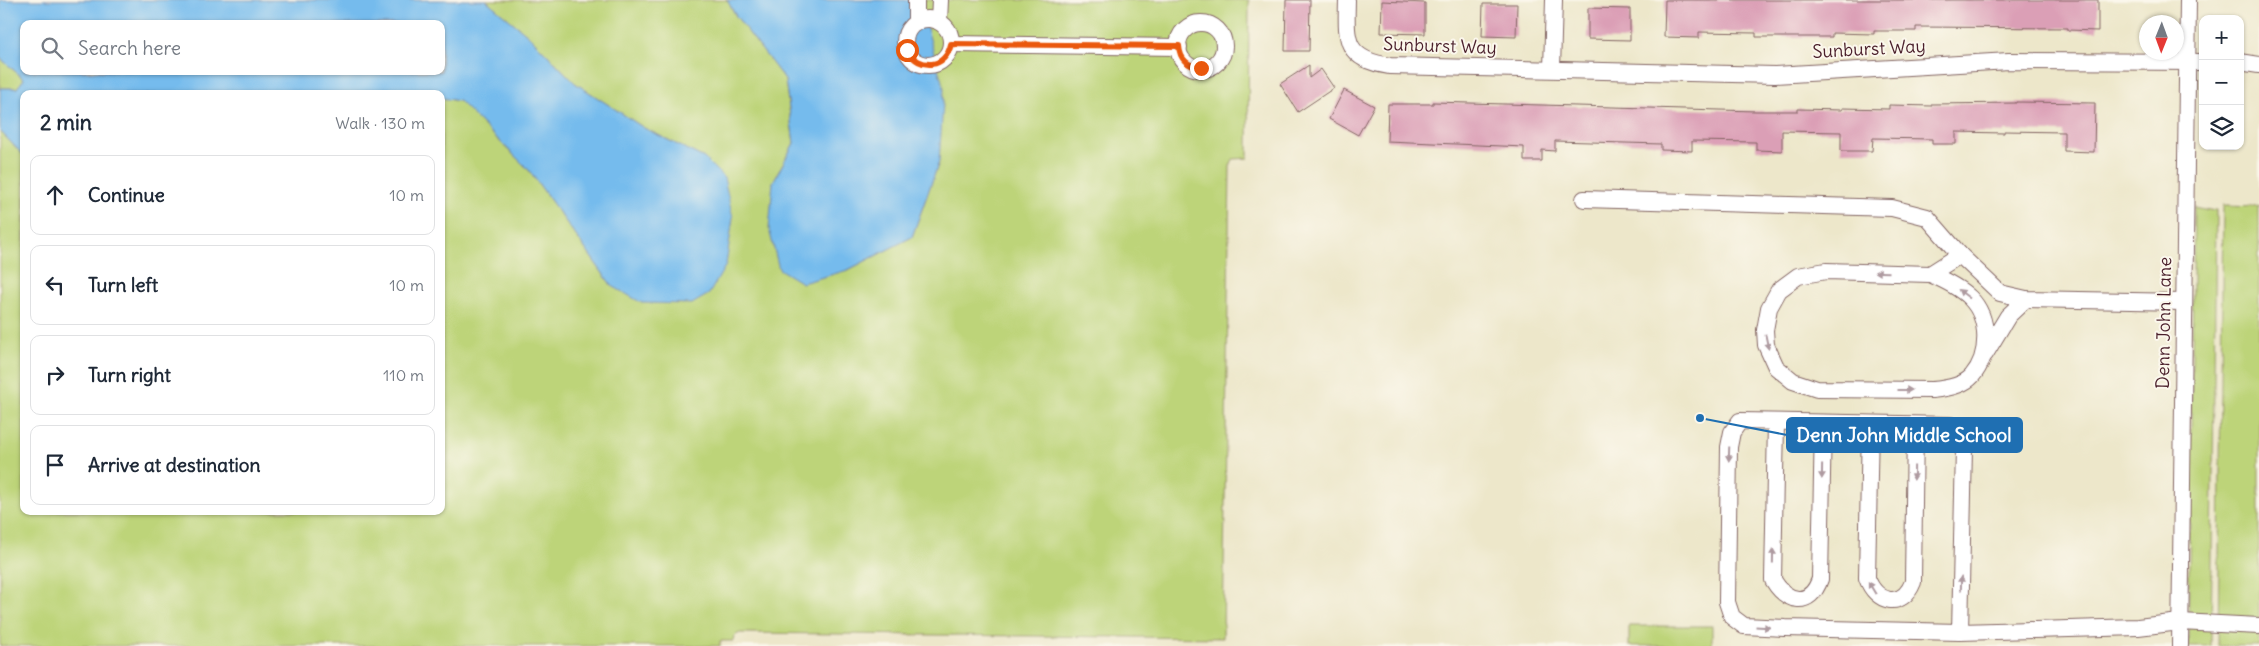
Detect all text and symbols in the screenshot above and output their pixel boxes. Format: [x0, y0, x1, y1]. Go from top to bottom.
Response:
north arrow [2139, 15, 2184, 60]
map controls [2199, 15, 2244, 150]
button: + [2199, 15, 2244, 60]
search box [20, 20, 445, 75]
street label: Sunburst Way [1383, 32, 1497, 59]
icon: search [38, 34, 66, 62]
street label: Sunburst Way [1812, 34, 1926, 63]
text: Search here [78, 36, 181, 60]
route start [896, 39, 919, 62]
route end [1190, 57, 1213, 80]
button: − [2199, 60, 2244, 105]
button: layers [2199, 105, 2244, 150]
text: 2 min [40, 109, 92, 136]
text: Walk · 130 m [335, 113, 425, 133]
icon: ahead [41, 181, 69, 209]
text: Continue [88, 183, 165, 207]
text: 10 m [389, 185, 424, 205]
street label: Denn John Lane [2151, 257, 2176, 389]
one-way arrow [1873, 268, 1889, 276]
icon: left [41, 271, 69, 299]
text: Turn left [88, 273, 158, 297]
text: 10 m [389, 275, 424, 295]
one-way arrow [1957, 289, 1971, 299]
one-way arrow [1763, 334, 1771, 349]
icon: right [41, 361, 69, 389]
text: Turn right [88, 363, 171, 387]
text: 110 m [383, 365, 424, 385]
one-way arrow [1897, 386, 1913, 394]
callout: Denn John Middle School [1787, 418, 2022, 452]
text: Denn John Middle School [1797, 423, 2011, 447]
one-way arrow [1725, 446, 1733, 462]
icon: arrive [41, 451, 69, 479]
text: Arrive at destination [88, 453, 261, 477]
one-way arrow [1818, 464, 1826, 480]
one-way arrow [1910, 466, 1918, 482]
one-way arrow [1770, 548, 1778, 564]
one-way arrow [1958, 575, 1966, 591]
one-way arrow [1868, 581, 1877, 595]
one-way arrow [1755, 623, 1771, 631]

